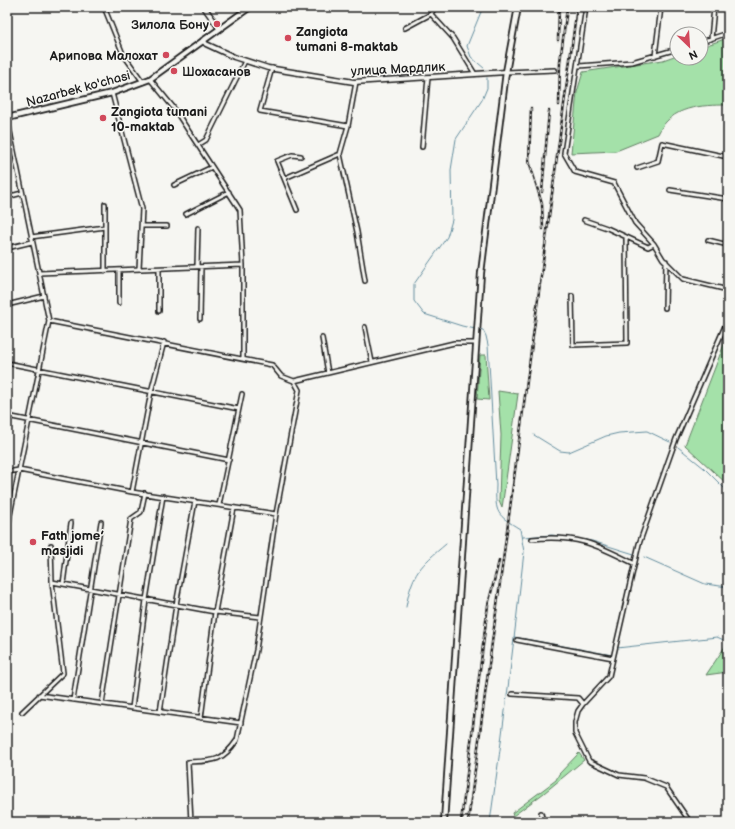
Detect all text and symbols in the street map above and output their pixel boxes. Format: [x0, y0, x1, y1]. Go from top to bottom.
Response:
place label: Зилола Бону [131, 17, 210, 33]
marker: Зилола Бону [212, 19, 222, 29]
place label: Zangiota tumani 8-maktab [295, 24, 398, 55]
north arrow [669, 26, 709, 66]
marker: Zangiota tumani 8-maktab [283, 33, 293, 43]
text: N [687, 47, 700, 62]
place label: Арипова Малохат [49, 48, 159, 64]
marker: Арипова Малохат [161, 50, 171, 60]
street label: улица Мардлик [350, 59, 446, 79]
place label: Шохасанов [182, 64, 251, 80]
marker: Шохасанов [169, 66, 179, 76]
street label: Nazarbek ko'chasi [24, 67, 132, 111]
place label: Zangiota tumani 10-maktab [111, 104, 207, 135]
marker: Zangiota tumani 10-maktab [98, 113, 108, 123]
place label: Fath jome’ masjidi [41, 528, 104, 559]
marker: Fath jome’ masjidi [28, 537, 38, 547]

